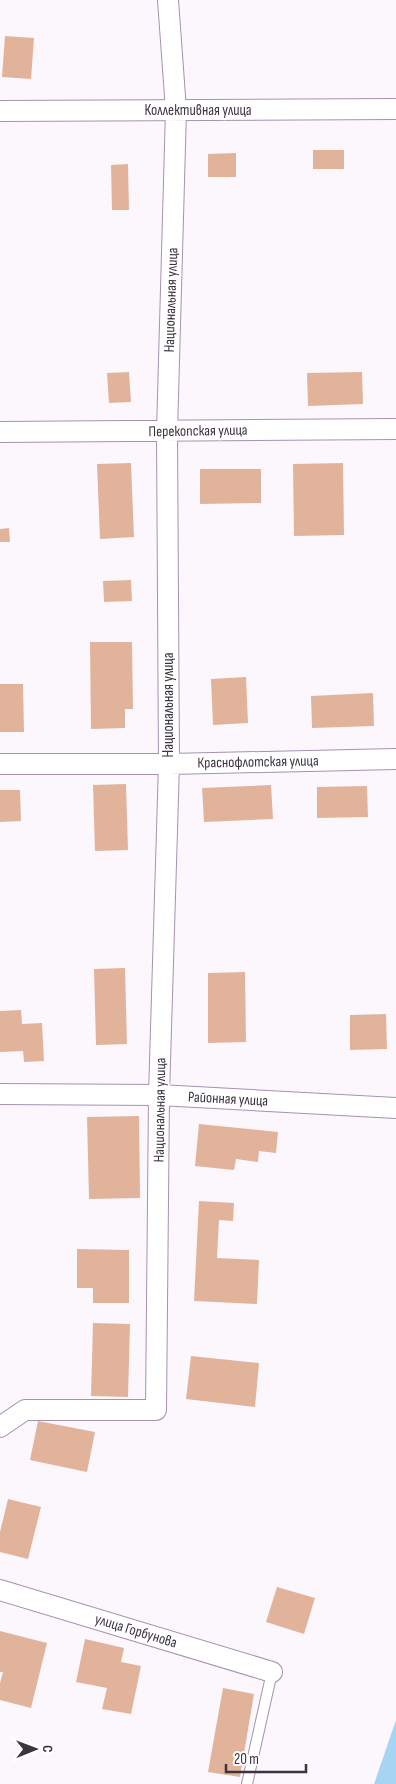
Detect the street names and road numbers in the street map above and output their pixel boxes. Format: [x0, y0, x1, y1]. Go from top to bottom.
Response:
street label: Коллективная улица [144, 101, 252, 120]
street label: Национальная улица [160, 247, 182, 353]
street label: Перекопская улица [148, 421, 248, 441]
street label: Национальная улица [159, 652, 178, 757]
street label: Краснофлотская улица [197, 751, 319, 773]
street label: Национальная улица [150, 1057, 170, 1163]
street label: Районная улица [187, 1087, 269, 1111]
street label: улица Горбунова [93, 1609, 180, 1653]

